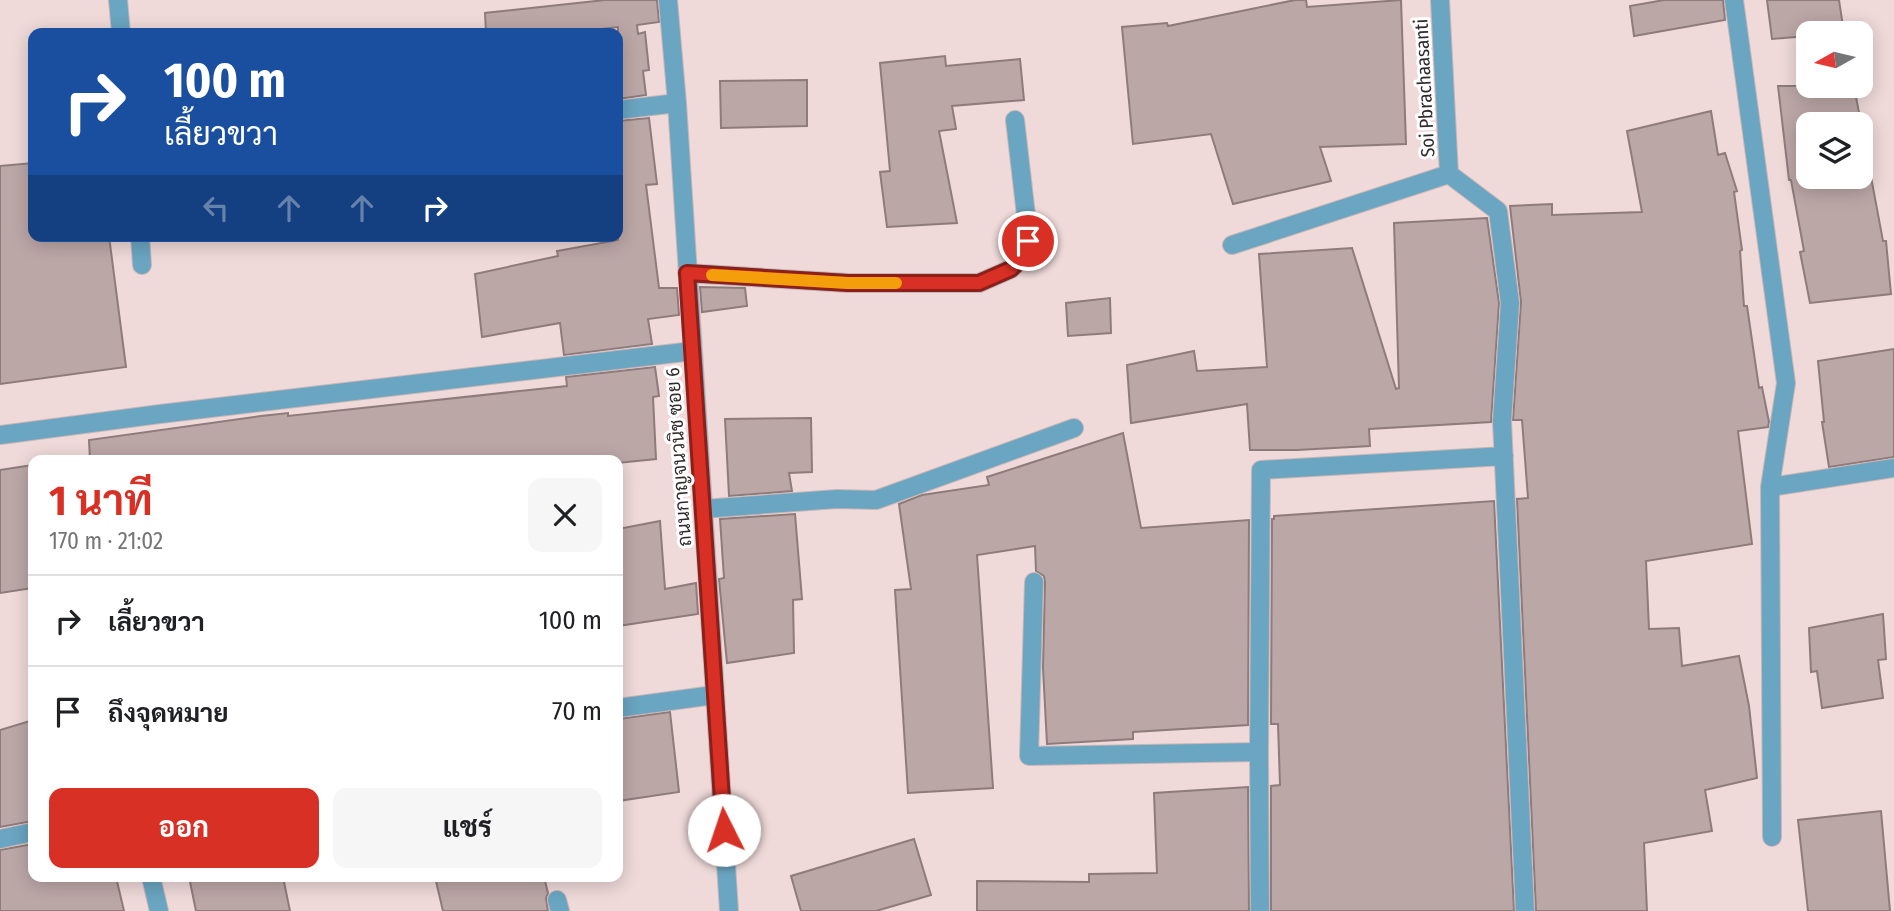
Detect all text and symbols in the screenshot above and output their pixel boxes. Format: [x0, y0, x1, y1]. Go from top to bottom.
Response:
street label: Soi Pbrachaasanti [1409, 18, 1440, 158]
north arrow [1796, 21, 1872, 98]
map controls [1796, 21, 1873, 189]
text: 100 m [164, 51, 286, 110]
icon: right [49, 56, 140, 147]
button: layers [1796, 112, 1873, 189]
text: เลี้ยวขวา [164, 115, 278, 153]
icon: left [197, 189, 235, 227]
icon: ahead [270, 189, 308, 227]
icon: ahead [343, 189, 381, 227]
icon: right [416, 189, 454, 227]
pin [998, 211, 1058, 271]
icon: arrive [1009, 222, 1047, 260]
street label: ถนนกาญจนวนิช ซอย 6 [661, 367, 696, 547]
text: 1 นาที [49, 476, 153, 526]
button: close [528, 478, 602, 552]
text: 170 m · 21:02 [49, 527, 163, 555]
icon: right [49, 602, 87, 640]
text: 100 m [539, 605, 602, 636]
text: เลี้ยวขวา [108, 607, 205, 638]
icon: arrive [49, 693, 87, 731]
text: 70 m [552, 696, 602, 727]
text: ถึงจุดหมาย [108, 698, 229, 729]
button: ออก [49, 788, 319, 868]
button: แชร์ [333, 788, 602, 868]
position arrow [687, 793, 761, 867]

